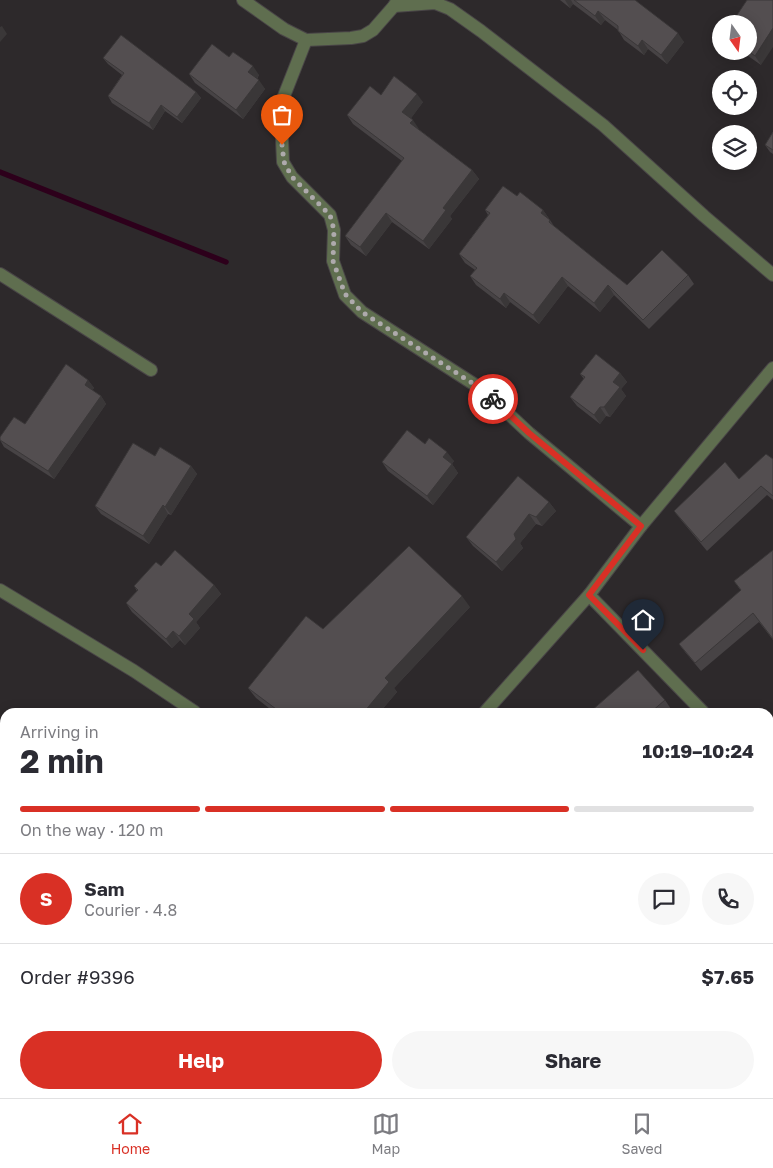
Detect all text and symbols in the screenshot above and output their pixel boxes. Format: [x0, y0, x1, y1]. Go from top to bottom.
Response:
north arrow [712, 15, 758, 60]
map controls [712, 15, 757, 170]
button: locate [712, 70, 757, 115]
pin [261, 94, 303, 145]
icon: bag [268, 101, 296, 129]
button: layers [712, 125, 757, 170]
courier [468, 374, 518, 424]
icon: bike [479, 385, 507, 413]
pin [622, 599, 664, 650]
icon: home [629, 606, 657, 634]
text: Arriving in [20, 722, 99, 742]
text: 10:19–10:24 [642, 739, 754, 762]
text: 2 min [20, 742, 104, 780]
text: On the way · 120 m [20, 820, 163, 840]
button: chat [638, 873, 690, 925]
button: phone [702, 873, 754, 925]
text: Sam [84, 877, 124, 900]
text: S [40, 887, 52, 910]
text: Courier · 4.8 [84, 900, 177, 920]
text: Order #9396 [20, 965, 135, 988]
text: $7.65 [701, 965, 754, 988]
button: Help [20, 1031, 382, 1089]
button: Share [392, 1031, 754, 1089]
tab: Home [111, 1110, 150, 1157]
tab: Map [372, 1110, 400, 1157]
tab: Saved [621, 1110, 662, 1157]

